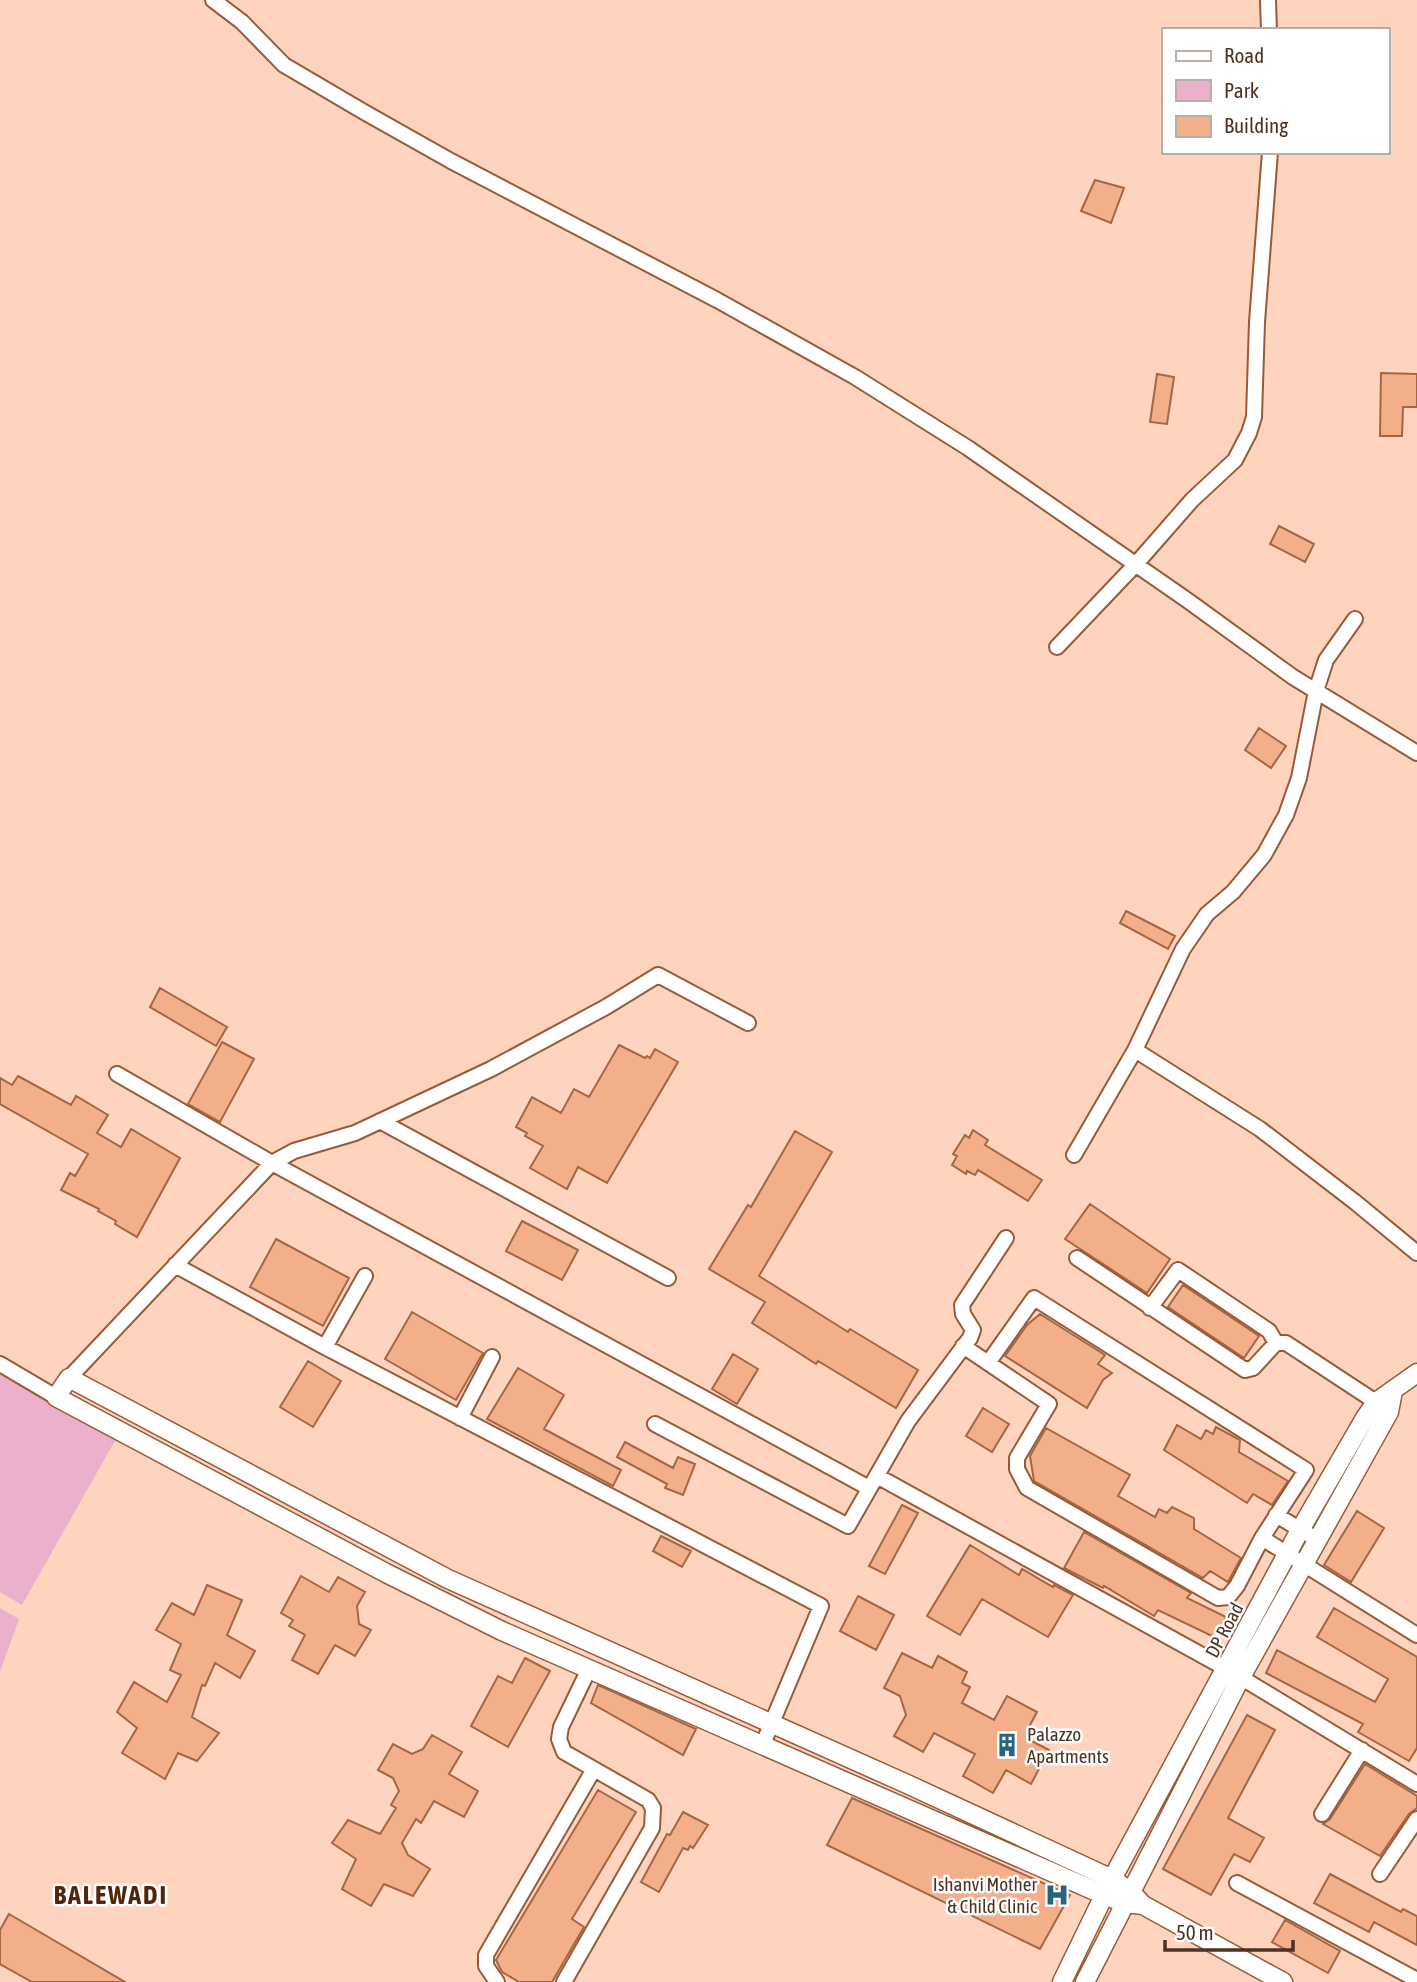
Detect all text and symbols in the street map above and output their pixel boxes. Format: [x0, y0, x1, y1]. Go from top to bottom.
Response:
legend [1162, 28, 1389, 154]
text: Road [1224, 43, 1264, 67]
text: Park [1224, 78, 1259, 102]
text: Building [1224, 113, 1288, 137]
street label: DP Road [1200, 1599, 1248, 1661]
place label: Palazzo Apartments [1027, 1723, 1109, 1767]
building icon: Palazzo Apartments [993, 1731, 1021, 1759]
place label: Ishanvi Mother & Child Clinic [933, 1873, 1038, 1917]
district label: BALEWADI [54, 1880, 168, 1910]
hospital icon: Ishanvi Mother & Child Clinic [1043, 1881, 1071, 1909]
scale bar [1165, 1909, 1293, 1953]
text: 50 m [1176, 1920, 1214, 1944]

